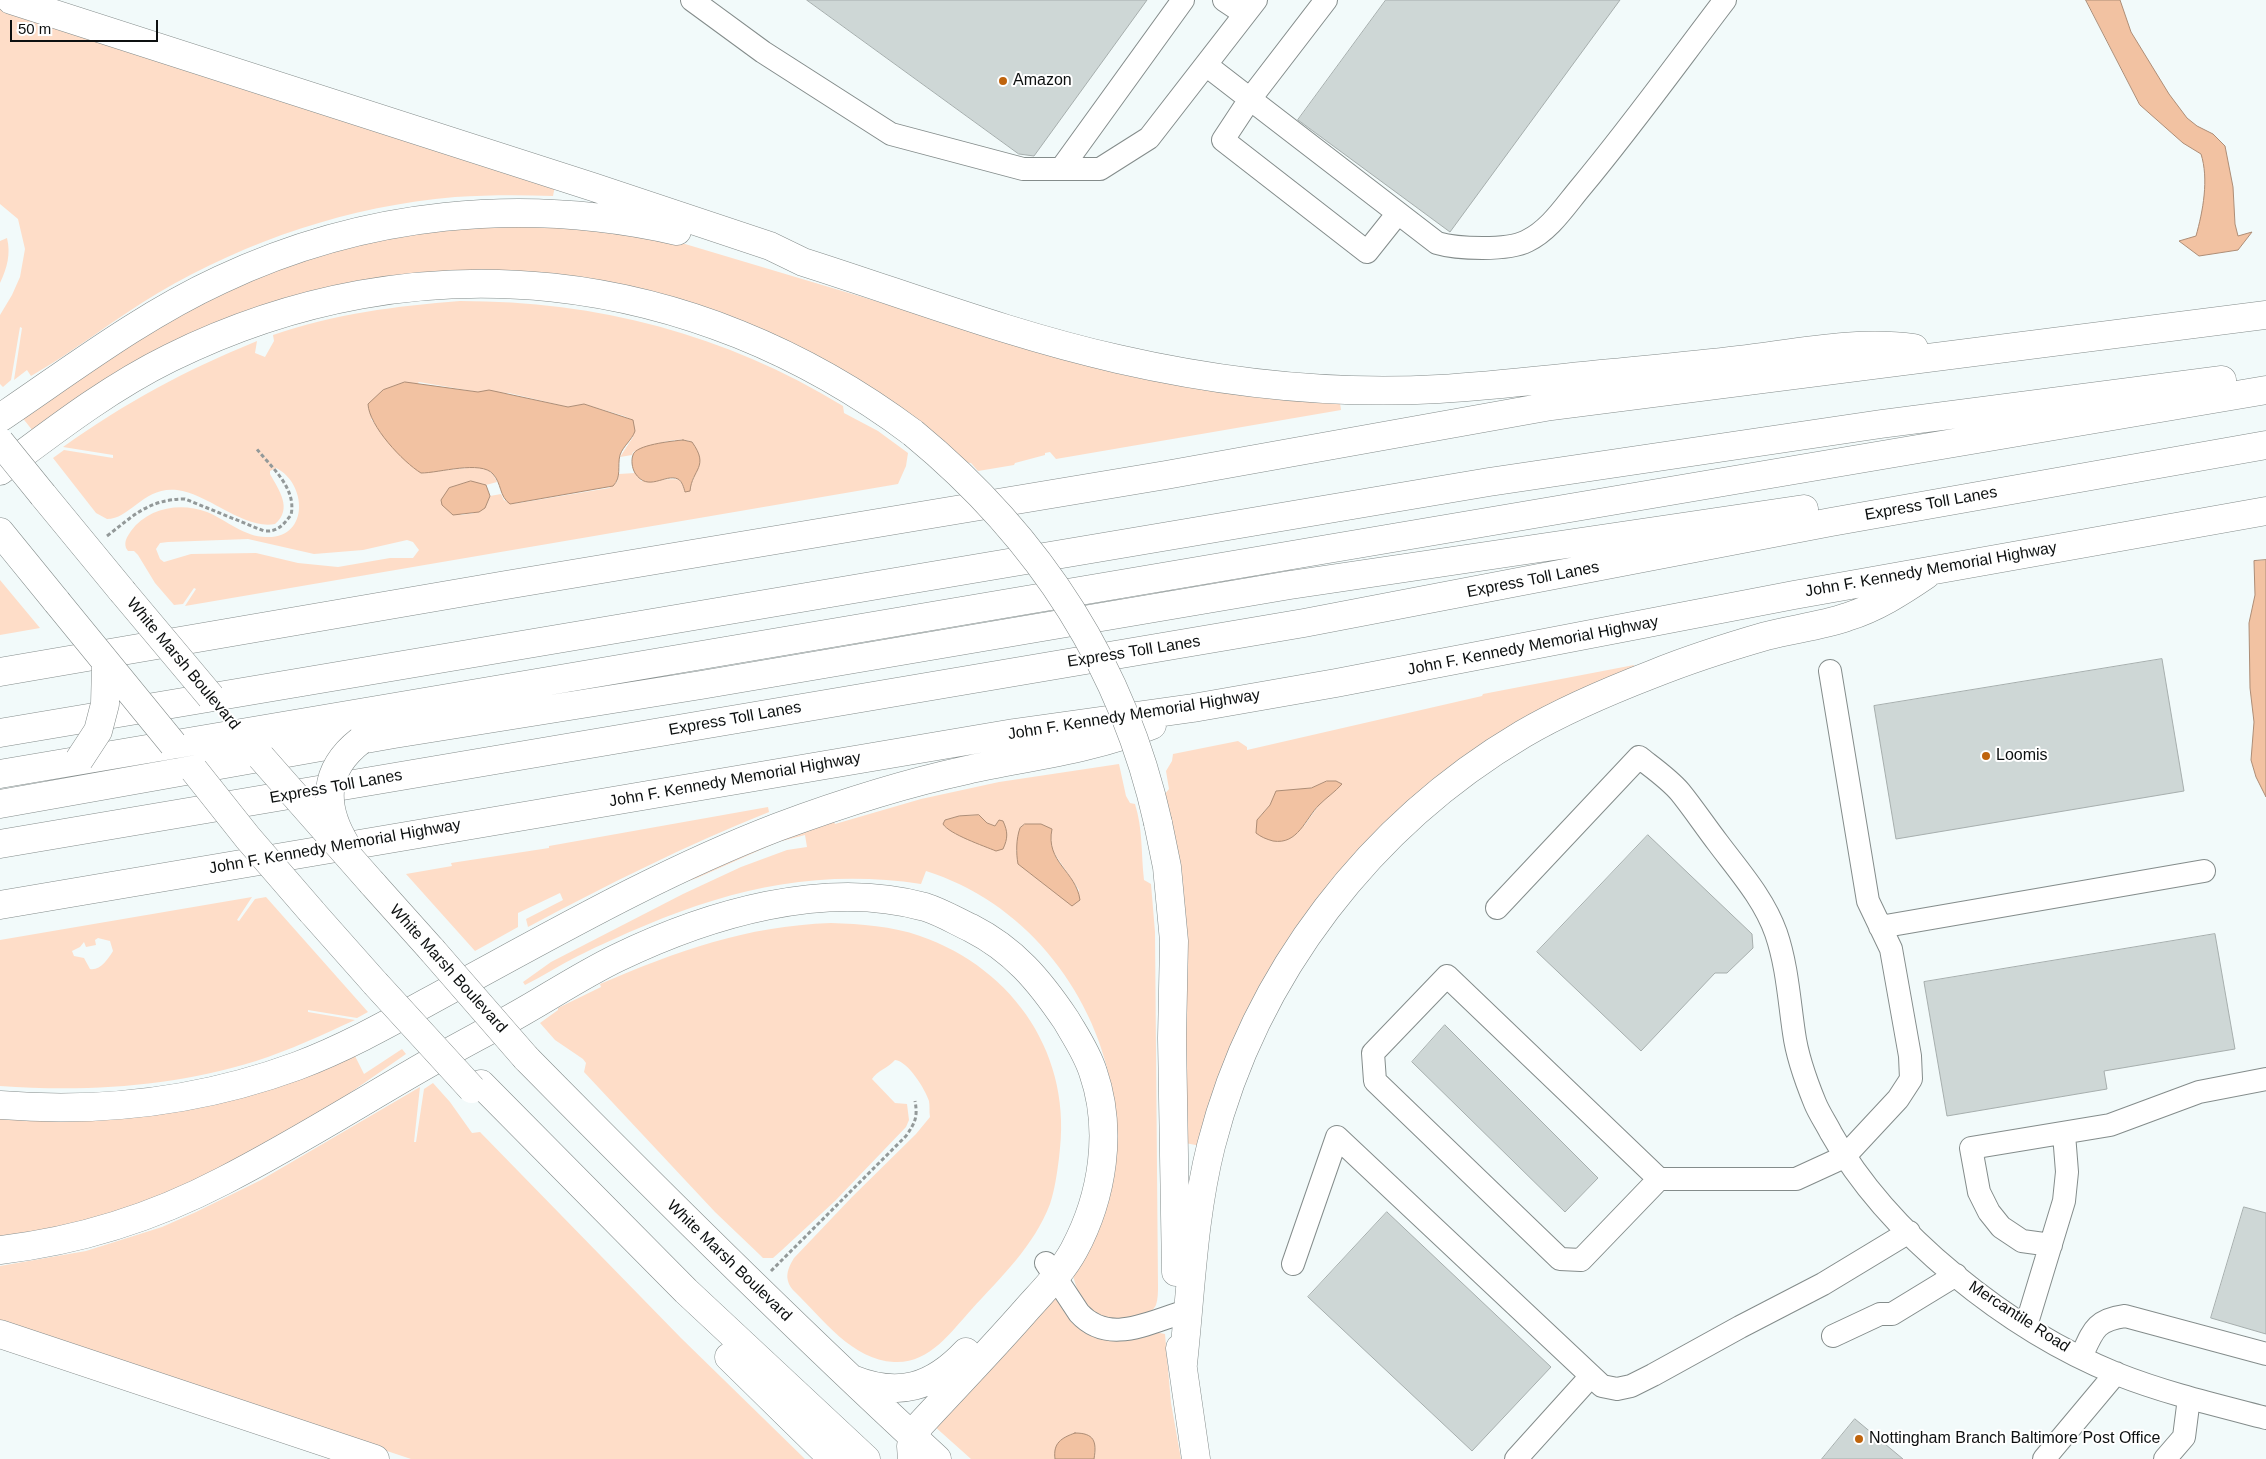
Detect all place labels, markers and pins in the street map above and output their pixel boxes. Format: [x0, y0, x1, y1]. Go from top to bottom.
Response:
place label: Amazon [1013, 71, 1072, 91]
marker: Amazon [997, 75, 1009, 87]
place label: Loomis [1996, 746, 2048, 766]
marker: Loomis [1980, 750, 1992, 762]
place label: Nottingham Branch Baltimore Post Office [1869, 1429, 2160, 1449]
marker: Nottingham Branch Baltimore Post Office [1853, 1433, 1865, 1445]

